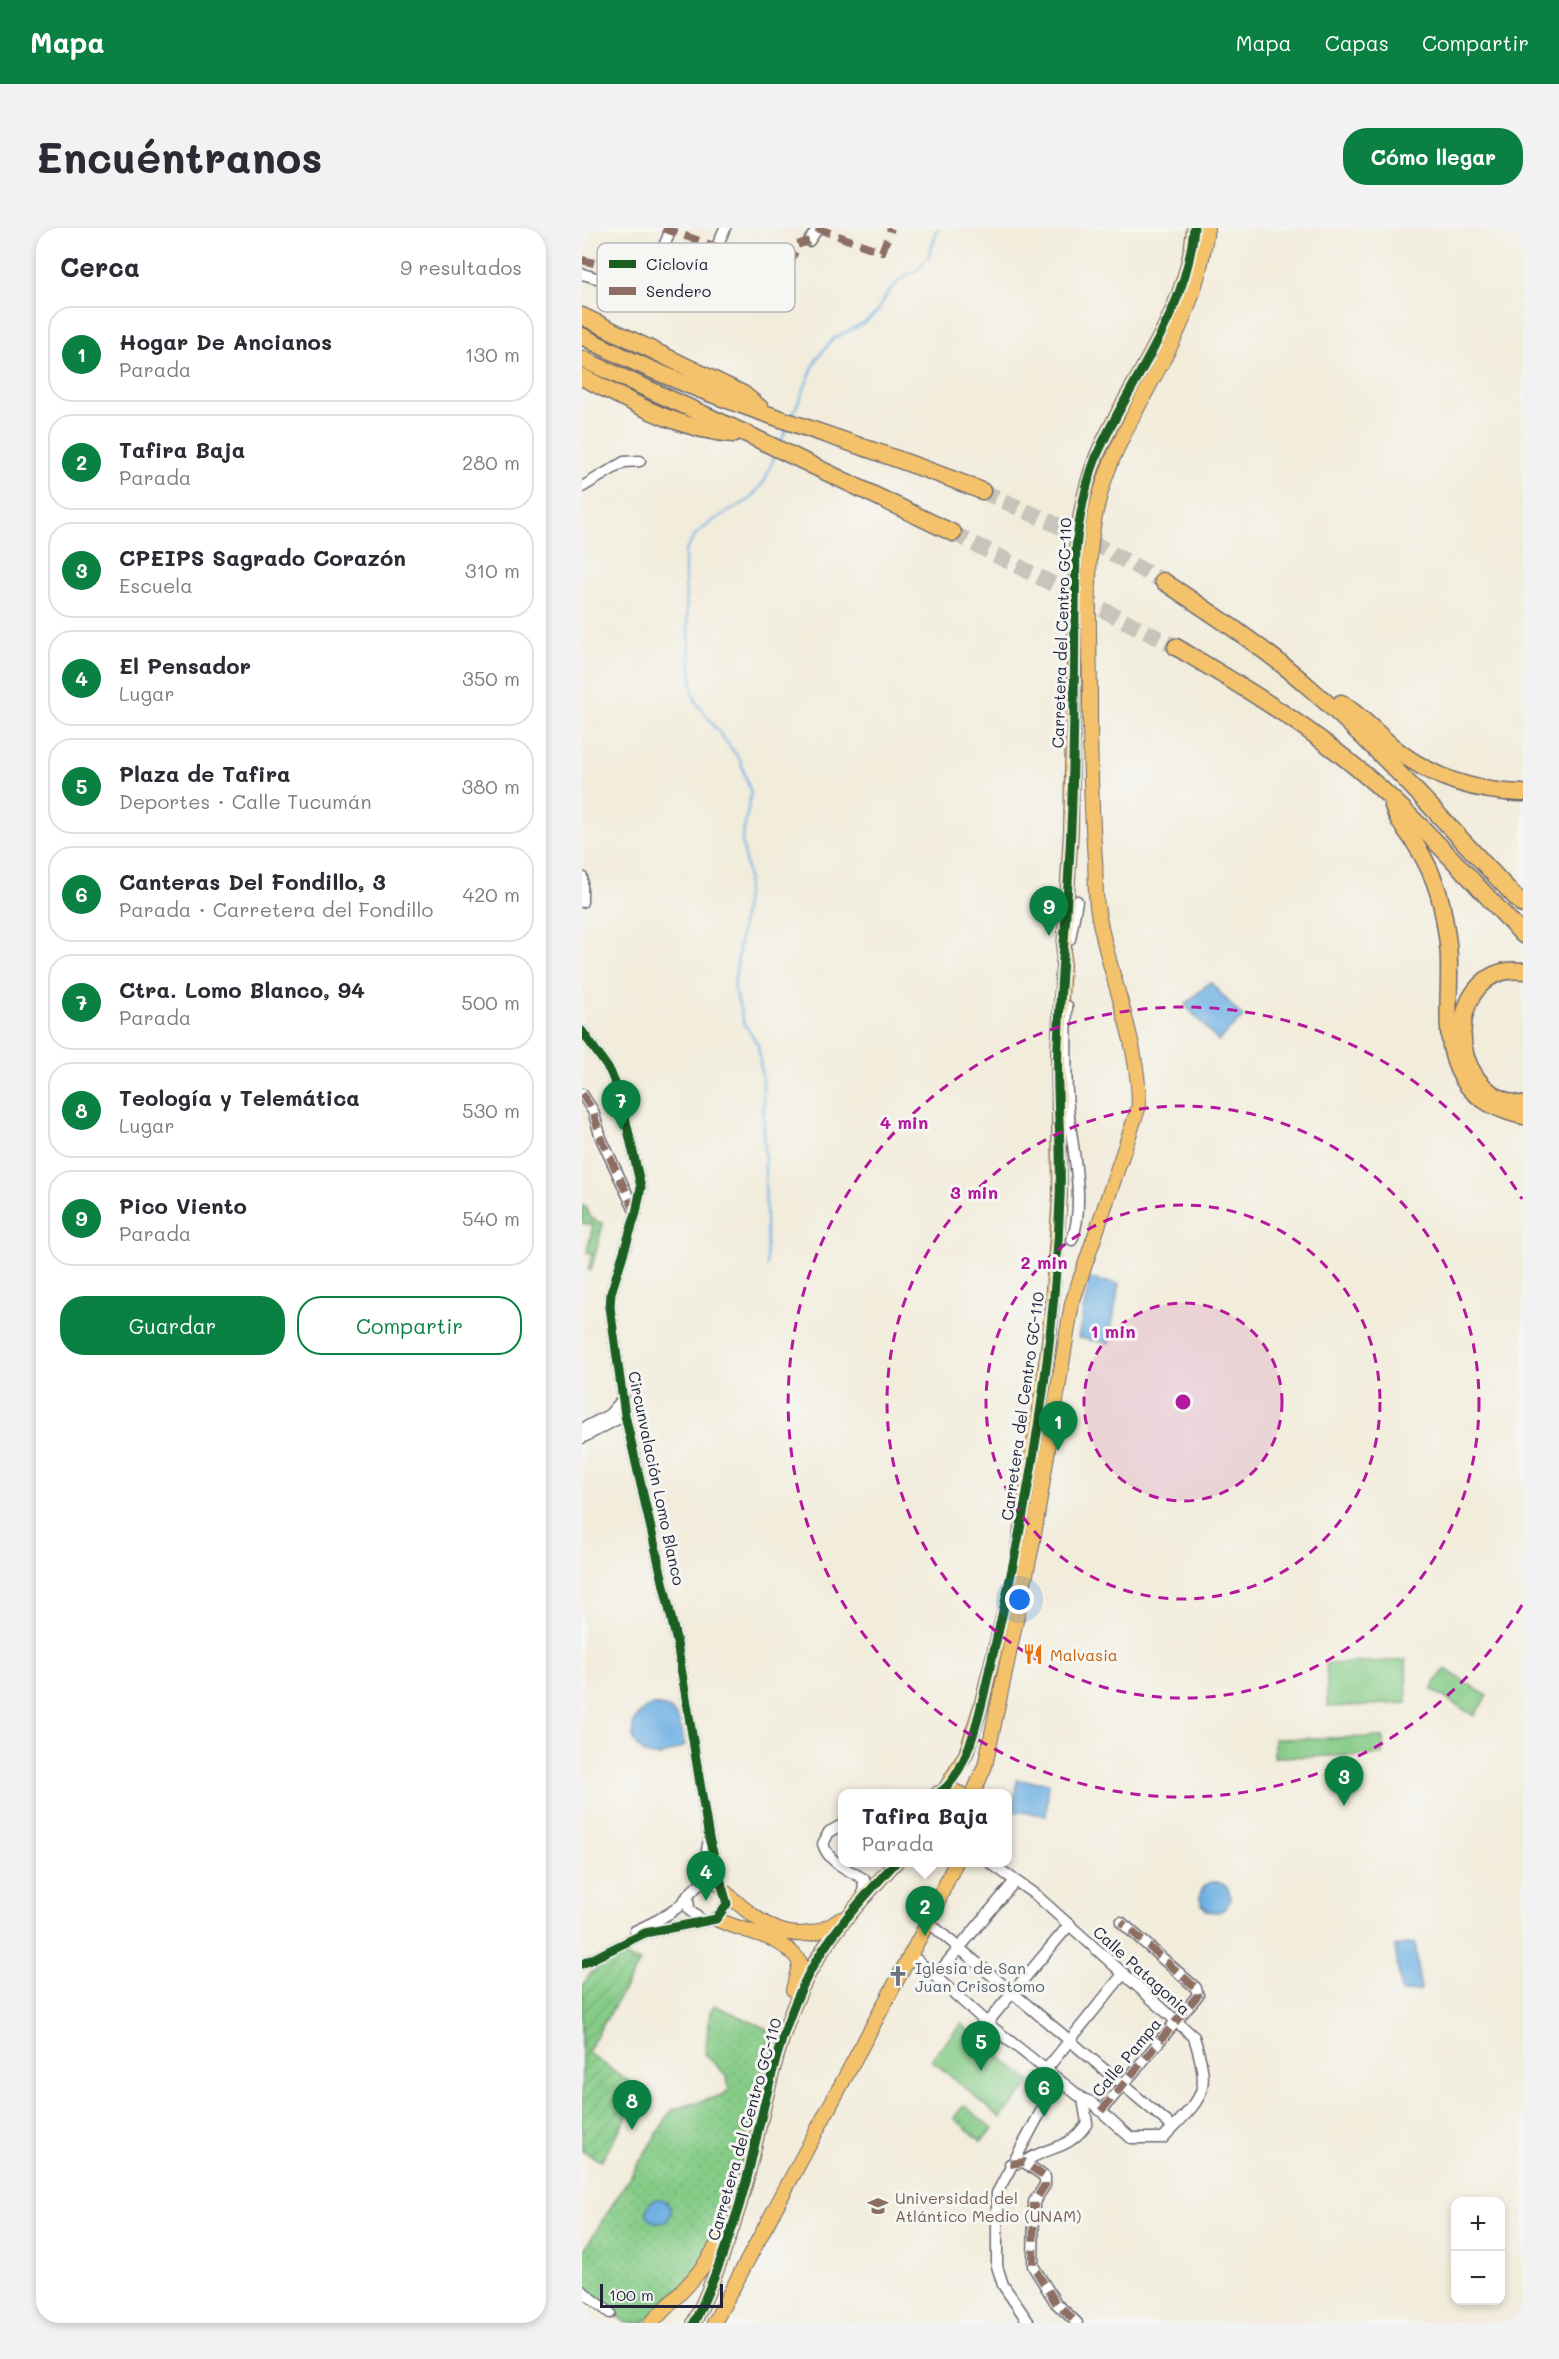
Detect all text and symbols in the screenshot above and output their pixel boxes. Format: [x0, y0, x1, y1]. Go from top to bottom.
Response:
text: Mapa [30, 24, 105, 60]
text: Mapa [1236, 29, 1292, 56]
text: Capas [1325, 29, 1389, 56]
text: Compartir [1422, 29, 1529, 56]
button: Cómo llegar [1343, 128, 1523, 185]
text: Encuéntranos [36, 129, 322, 184]
legend [597, 243, 795, 312]
text: Cerca [60, 250, 140, 284]
text: Ciclovía [646, 253, 709, 274]
text: 9 resultados [400, 254, 522, 280]
text: Sendero [646, 280, 711, 301]
text: Hogar De Ancianos [119, 327, 332, 356]
text: 1 [77, 341, 86, 367]
text: 130 m [465, 341, 520, 367]
text: Parada [119, 356, 191, 382]
text: Tafira Baja [119, 435, 245, 464]
text: 2 [76, 449, 87, 475]
text: 280 m [462, 449, 520, 475]
text: Parada [119, 464, 191, 490]
street label: Carretera del Centro GC-110 [1046, 517, 1076, 749]
text: CPEIPS Sagrado Corazón [119, 543, 406, 572]
text: 3 [76, 557, 88, 583]
text: 310 m [465, 557, 520, 583]
text: Escuela [119, 572, 193, 598]
text: El Pensador [119, 651, 251, 680]
text: 4 [75, 665, 88, 691]
text: 350 m [462, 665, 520, 691]
text: Lugar [119, 680, 175, 706]
text: Plaza de Tafira [119, 759, 291, 788]
text: 5 [76, 773, 87, 799]
text: 380 m [462, 773, 520, 799]
text: Deportes · Calle Tucumán [119, 788, 372, 814]
text: Canteras Del Fondillo, 3 [119, 867, 386, 896]
text: 6 [75, 881, 88, 907]
text: 420 m [462, 881, 520, 907]
pin: 9 [1030, 886, 1068, 936]
text: Parada · Carretera del Fondillo [119, 896, 433, 922]
text: Ctra. Lomo Blanco, 94 [119, 975, 365, 1004]
text: 7 [76, 989, 87, 1015]
text: 500 m [461, 989, 520, 1015]
text: Parada [119, 1004, 191, 1030]
pin: 7 [602, 1080, 640, 1130]
text: Teología y Telemática [119, 1083, 360, 1112]
text: 8 [75, 1097, 88, 1123]
text: 530 m [462, 1097, 520, 1123]
text: 4 min [880, 1110, 928, 1134]
text: Lugar [119, 1112, 175, 1138]
text: 3 min [950, 1180, 998, 1204]
text: Pico Viento [119, 1191, 247, 1220]
text: 9 [75, 1205, 88, 1231]
text: 540 m [462, 1205, 520, 1231]
text: Parada [119, 1220, 191, 1246]
text: 2 min [1020, 1250, 1068, 1274]
street label: Carretera del Centro GC-110 [996, 1290, 1048, 1522]
button: Guardar [60, 1296, 285, 1355]
button: Compartir [297, 1296, 522, 1355]
text: 1 min [1090, 1319, 1136, 1343]
street label: Circunvalación Lomo Blanco [624, 1369, 690, 1587]
centre of rings [1173, 1392, 1193, 1412]
pin: 1 [1038, 1402, 1078, 1451]
your location [1005, 1585, 1034, 1614]
restaurant icon: Malvasia [1021, 1642, 1045, 1666]
place label: Malvasia [1050, 1644, 1118, 1665]
pin: 3 [1324, 1756, 1364, 1806]
popup [838, 1789, 1012, 1867]
text: Tafira Baja [862, 1801, 988, 1830]
text: Parada [862, 1830, 934, 1856]
pin: 4 [686, 1852, 726, 1901]
pin: 2 [906, 1886, 944, 1936]
street label: Calle Patagonia [1089, 1921, 1195, 2019]
place label: Iglesia de San Juan Crisostomo [915, 1957, 1045, 1996]
church icon: Iglesia de San Juan Crisostomo [886, 1964, 910, 1988]
street label: Calle Pampa [1087, 2013, 1165, 2101]
street label: Carretera del Centro GC-110 [702, 2015, 786, 2243]
pin: 5 [962, 2022, 1000, 2071]
pin: 6 [1024, 2068, 1064, 2117]
pin: 8 [613, 2080, 652, 2130]
place label: Universidad del Atlántico Medio (UNAM) [895, 2187, 1081, 2226]
school or university icon: Universidad del Atlántico Medio (UNAM) [866, 2194, 890, 2218]
map controls [1451, 2197, 1505, 2305]
button: + [1451, 2197, 1505, 2251]
button: − [1451, 2251, 1505, 2305]
scale bar [600, 2281, 723, 2308]
text: 100 m [609, 2284, 654, 2305]

